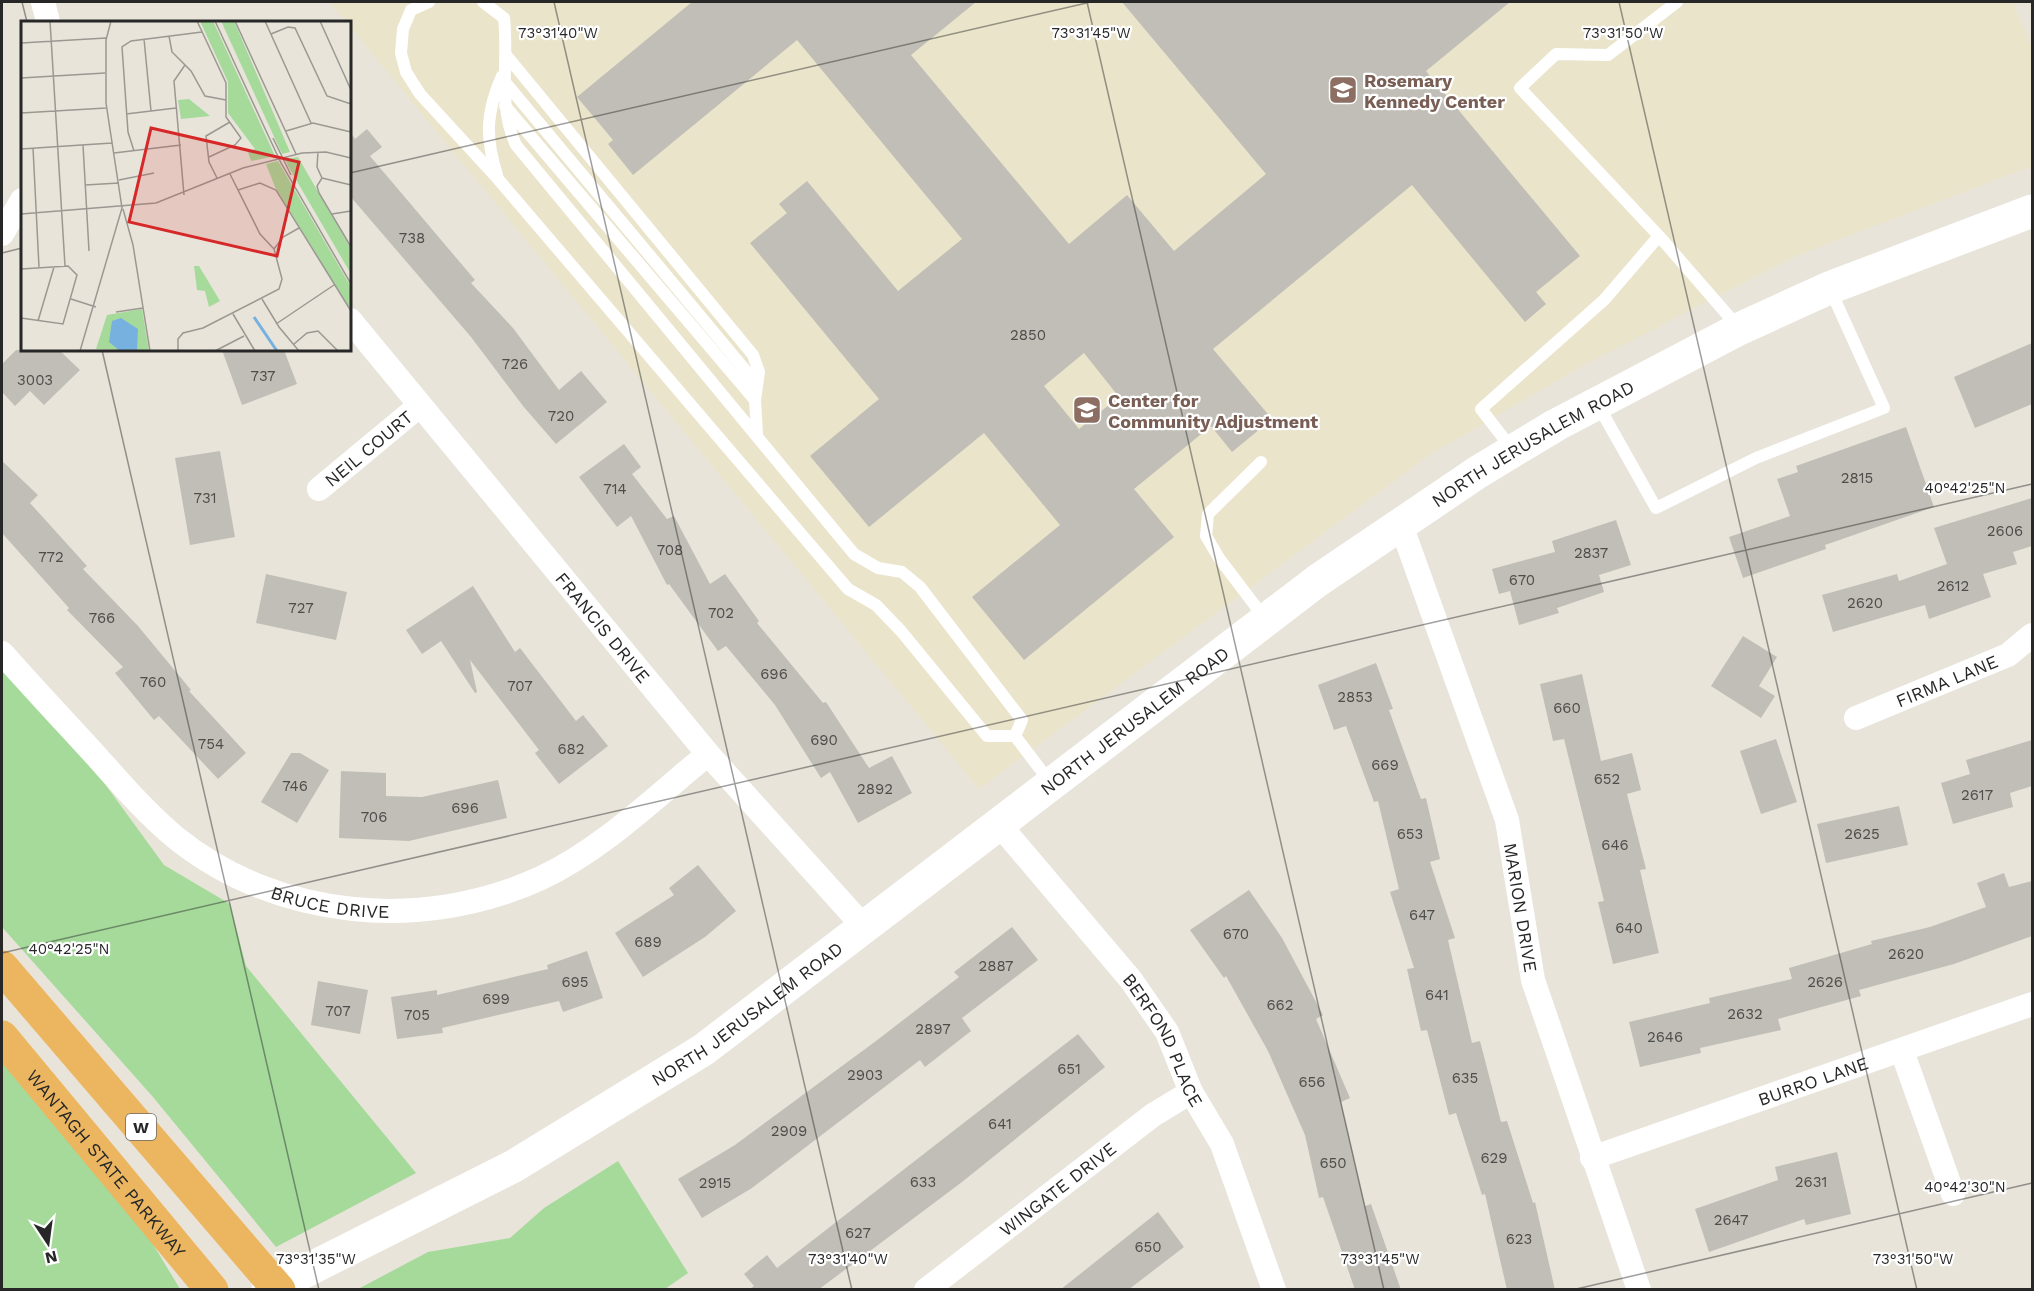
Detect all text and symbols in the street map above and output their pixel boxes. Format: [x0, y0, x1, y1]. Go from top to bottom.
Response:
inset map [21, 21, 351, 351]
text: 73°31'40"W [518, 24, 598, 42]
text: 73°31'45"W [1051, 24, 1131, 42]
text: 73°31'50"W [1583, 24, 1663, 42]
place label: Rosemary Kennedy Center [1364, 70, 1505, 112]
school or university icon: Rosemary Kennedy Center [1327, 74, 1359, 106]
house number: 738 [399, 229, 425, 247]
house number: 2850 [1010, 326, 1046, 344]
house number: 726 [502, 355, 528, 373]
house number: 737 [251, 367, 275, 385]
house number: 3003 [17, 371, 53, 389]
street label: NORTH JERUSALEM ROAD [1427, 376, 1637, 511]
place label: Center for Community Adjustment [1108, 390, 1318, 432]
school or university icon: Center for Community Adjustment [1071, 394, 1103, 426]
street label: NEIL COURT [320, 406, 416, 491]
house number: 720 [548, 407, 574, 425]
house number: 2815 [1841, 469, 1873, 487]
text: 40°42'25"N [1925, 479, 2005, 497]
house number: 714 [603, 480, 627, 498]
house number: 731 [193, 489, 217, 507]
house number: 2606 [1987, 522, 2023, 540]
house number: 708 [657, 541, 683, 559]
house number: 2837 [1574, 544, 1608, 562]
house number: 772 [38, 548, 64, 566]
street label: FRANCIS DRIVE [552, 568, 655, 687]
house number: 670 [1509, 571, 1535, 589]
house number: 2612 [1937, 577, 1969, 595]
house number: 2620 [1847, 594, 1883, 612]
house number: 727 [288, 599, 314, 617]
house number: 702 [708, 604, 734, 622]
house number: 766 [89, 609, 115, 627]
street label: NORTH JERUSALEM ROAD [1036, 642, 1233, 799]
street label: FIRMA LANE [1892, 650, 2001, 711]
house number: 696 [760, 665, 788, 683]
house number: 760 [140, 673, 166, 691]
house number: 707 [507, 677, 533, 695]
house number: 2853 [1337, 688, 1373, 706]
house number: 660 [1553, 699, 1581, 717]
house number: 690 [810, 731, 838, 749]
house number: 754 [198, 735, 224, 753]
house number: 682 [557, 740, 585, 758]
house number: 669 [1371, 756, 1399, 774]
house number: 652 [1594, 770, 1620, 788]
house number: 746 [282, 777, 308, 795]
house number: 2892 [857, 780, 893, 798]
house number: 2617 [1961, 786, 1993, 804]
house number: 696 [451, 799, 479, 817]
house number: 706 [361, 808, 387, 826]
house number: 653 [1397, 825, 1423, 843]
house number: 2625 [1844, 825, 1880, 843]
house number: 646 [1601, 836, 1629, 854]
street label: MARION DRIVE [1500, 841, 1542, 974]
street label: BRUCE DRIVE [268, 881, 390, 921]
house number: 647 [1409, 906, 1435, 924]
house number: 640 [1615, 919, 1643, 937]
house number: 670 [1223, 925, 1249, 943]
house number: 689 [634, 933, 662, 951]
street label: NORTH JERUSALEM ROAD [647, 937, 846, 1090]
text: 40°42'25"N [29, 940, 109, 958]
house number: 2620 [1888, 945, 1924, 963]
house number: 2887 [978, 957, 1014, 975]
street label: BERFOND PLACE [1119, 968, 1208, 1110]
house number: 695 [561, 973, 589, 991]
house number: 2626 [1807, 973, 1843, 991]
house number: 641 [1425, 986, 1449, 1004]
house number: 699 [482, 990, 510, 1008]
house number: 662 [1267, 996, 1294, 1014]
house number: 707 [325, 1002, 351, 1020]
house number: 2632 [1727, 1005, 1763, 1023]
house number: 705 [404, 1006, 430, 1024]
house number: 2897 [915, 1020, 951, 1038]
house number: 2646 [1647, 1028, 1683, 1046]
street label: BURRO LANE [1755, 1052, 1871, 1110]
house number: 651 [1057, 1060, 1081, 1078]
street label: WANTAGH STATE PARKWAY [23, 1065, 191, 1261]
house number: 2903 [847, 1066, 883, 1084]
house number: 635 [1452, 1069, 1478, 1087]
house number: 656 [1299, 1073, 1325, 1091]
road number: W [126, 1114, 156, 1140]
house number: 641 [988, 1115, 1012, 1133]
house number: 2909 [771, 1122, 807, 1140]
street label: WINGATE DRIVE [995, 1137, 1120, 1240]
house number: 629 [1480, 1149, 1508, 1167]
house number: 650 [1319, 1154, 1347, 1172]
house number: 633 [910, 1173, 936, 1191]
house number: 2631 [1795, 1173, 1827, 1191]
house number: 2915 [699, 1174, 731, 1192]
text: 40°42'30"N [1924, 1178, 2006, 1196]
house number: 2647 [1714, 1211, 1748, 1229]
north arrow [18, 1213, 78, 1273]
house number: 627 [845, 1224, 871, 1242]
house number: 623 [1506, 1230, 1532, 1248]
house number: 650 [1134, 1238, 1162, 1256]
text: 73°31'35"W [276, 1250, 356, 1268]
text: 73°31'40"W [808, 1250, 888, 1268]
text: 73°31'45"W [1340, 1250, 1420, 1268]
text: 73°31'50"W [1873, 1250, 1953, 1268]

